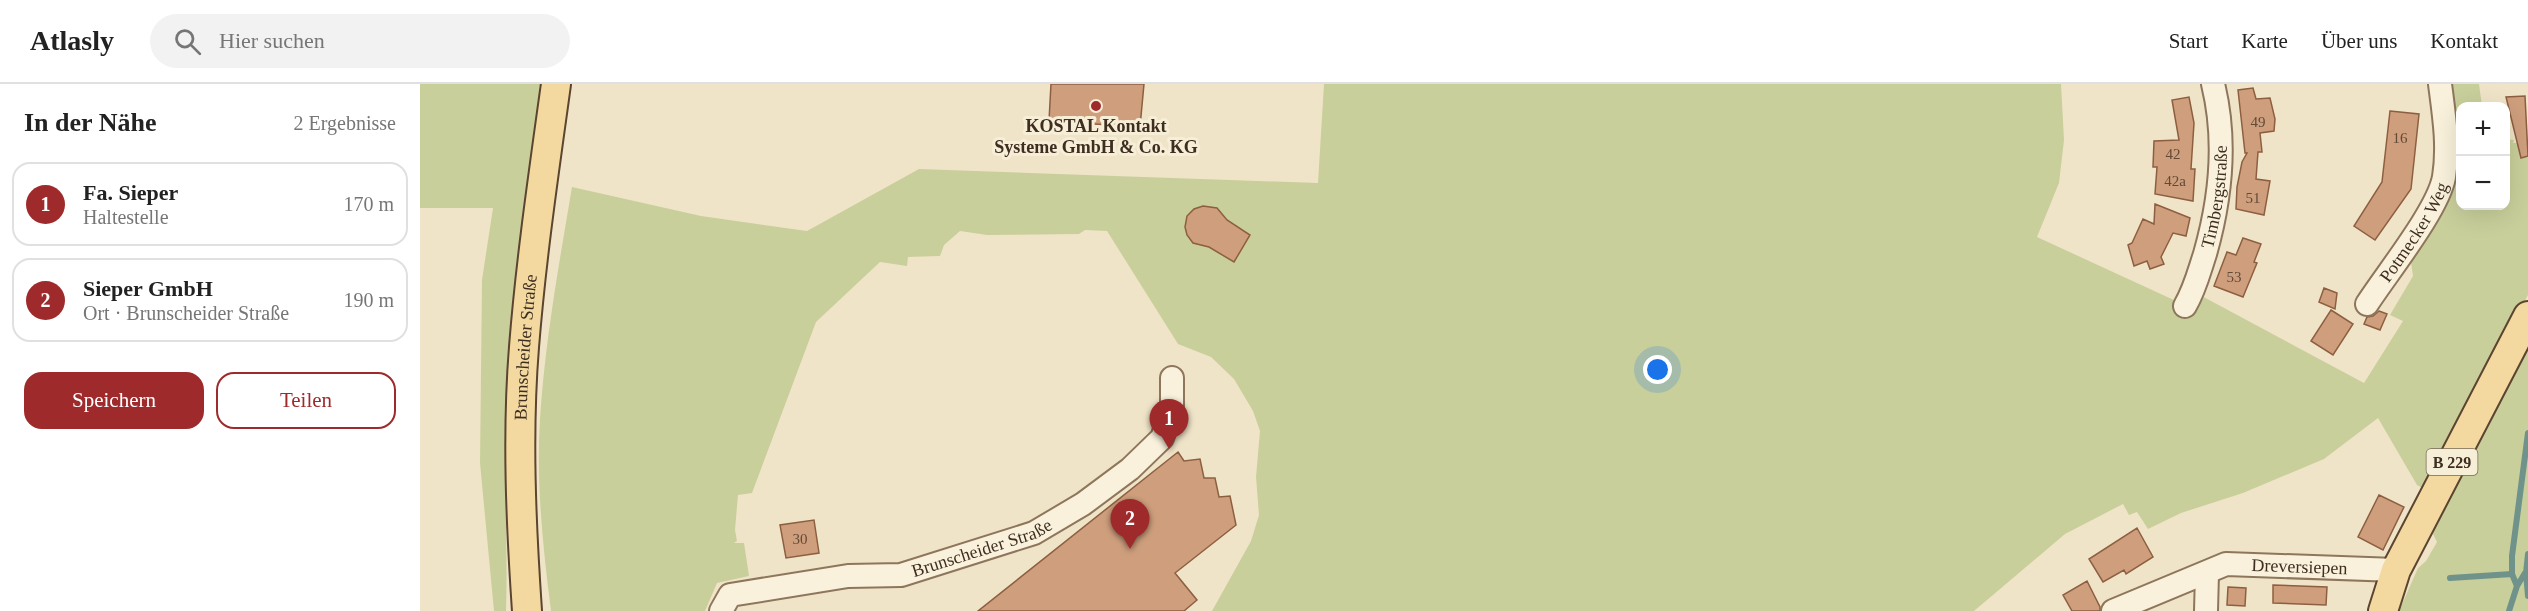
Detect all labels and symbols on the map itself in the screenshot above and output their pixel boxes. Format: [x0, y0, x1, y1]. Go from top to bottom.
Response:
marker: KOSTAL Kontakt Systeme GmbH & Co. KG [1089, 99, 1103, 113]
house number: 49 [2251, 114, 2266, 130]
place label: KOSTAL Kontakt Systeme GmbH & Co. KG [994, 116, 1198, 157]
house number: 16 [2393, 130, 2408, 146]
street label: Timbergstraße [2197, 145, 2231, 251]
house number: 42 [2166, 146, 2181, 162]
house number: 42a [2164, 173, 2186, 189]
street label: Potmecker Weg [2375, 180, 2452, 286]
house number: 51 [2246, 190, 2261, 206]
house number: 53 [2227, 269, 2242, 285]
street label: Brunscheider Straße [510, 273, 541, 421]
your location [1643, 355, 1672, 384]
pin: 1 [1150, 400, 1188, 449]
road number: B 229 [2426, 449, 2478, 475]
pin: 2 [1110, 500, 1150, 549]
street label: Brunscheider Straße [909, 515, 1055, 581]
house number: 30 [793, 531, 808, 547]
street label: Dreversiepen [2251, 555, 2348, 578]

